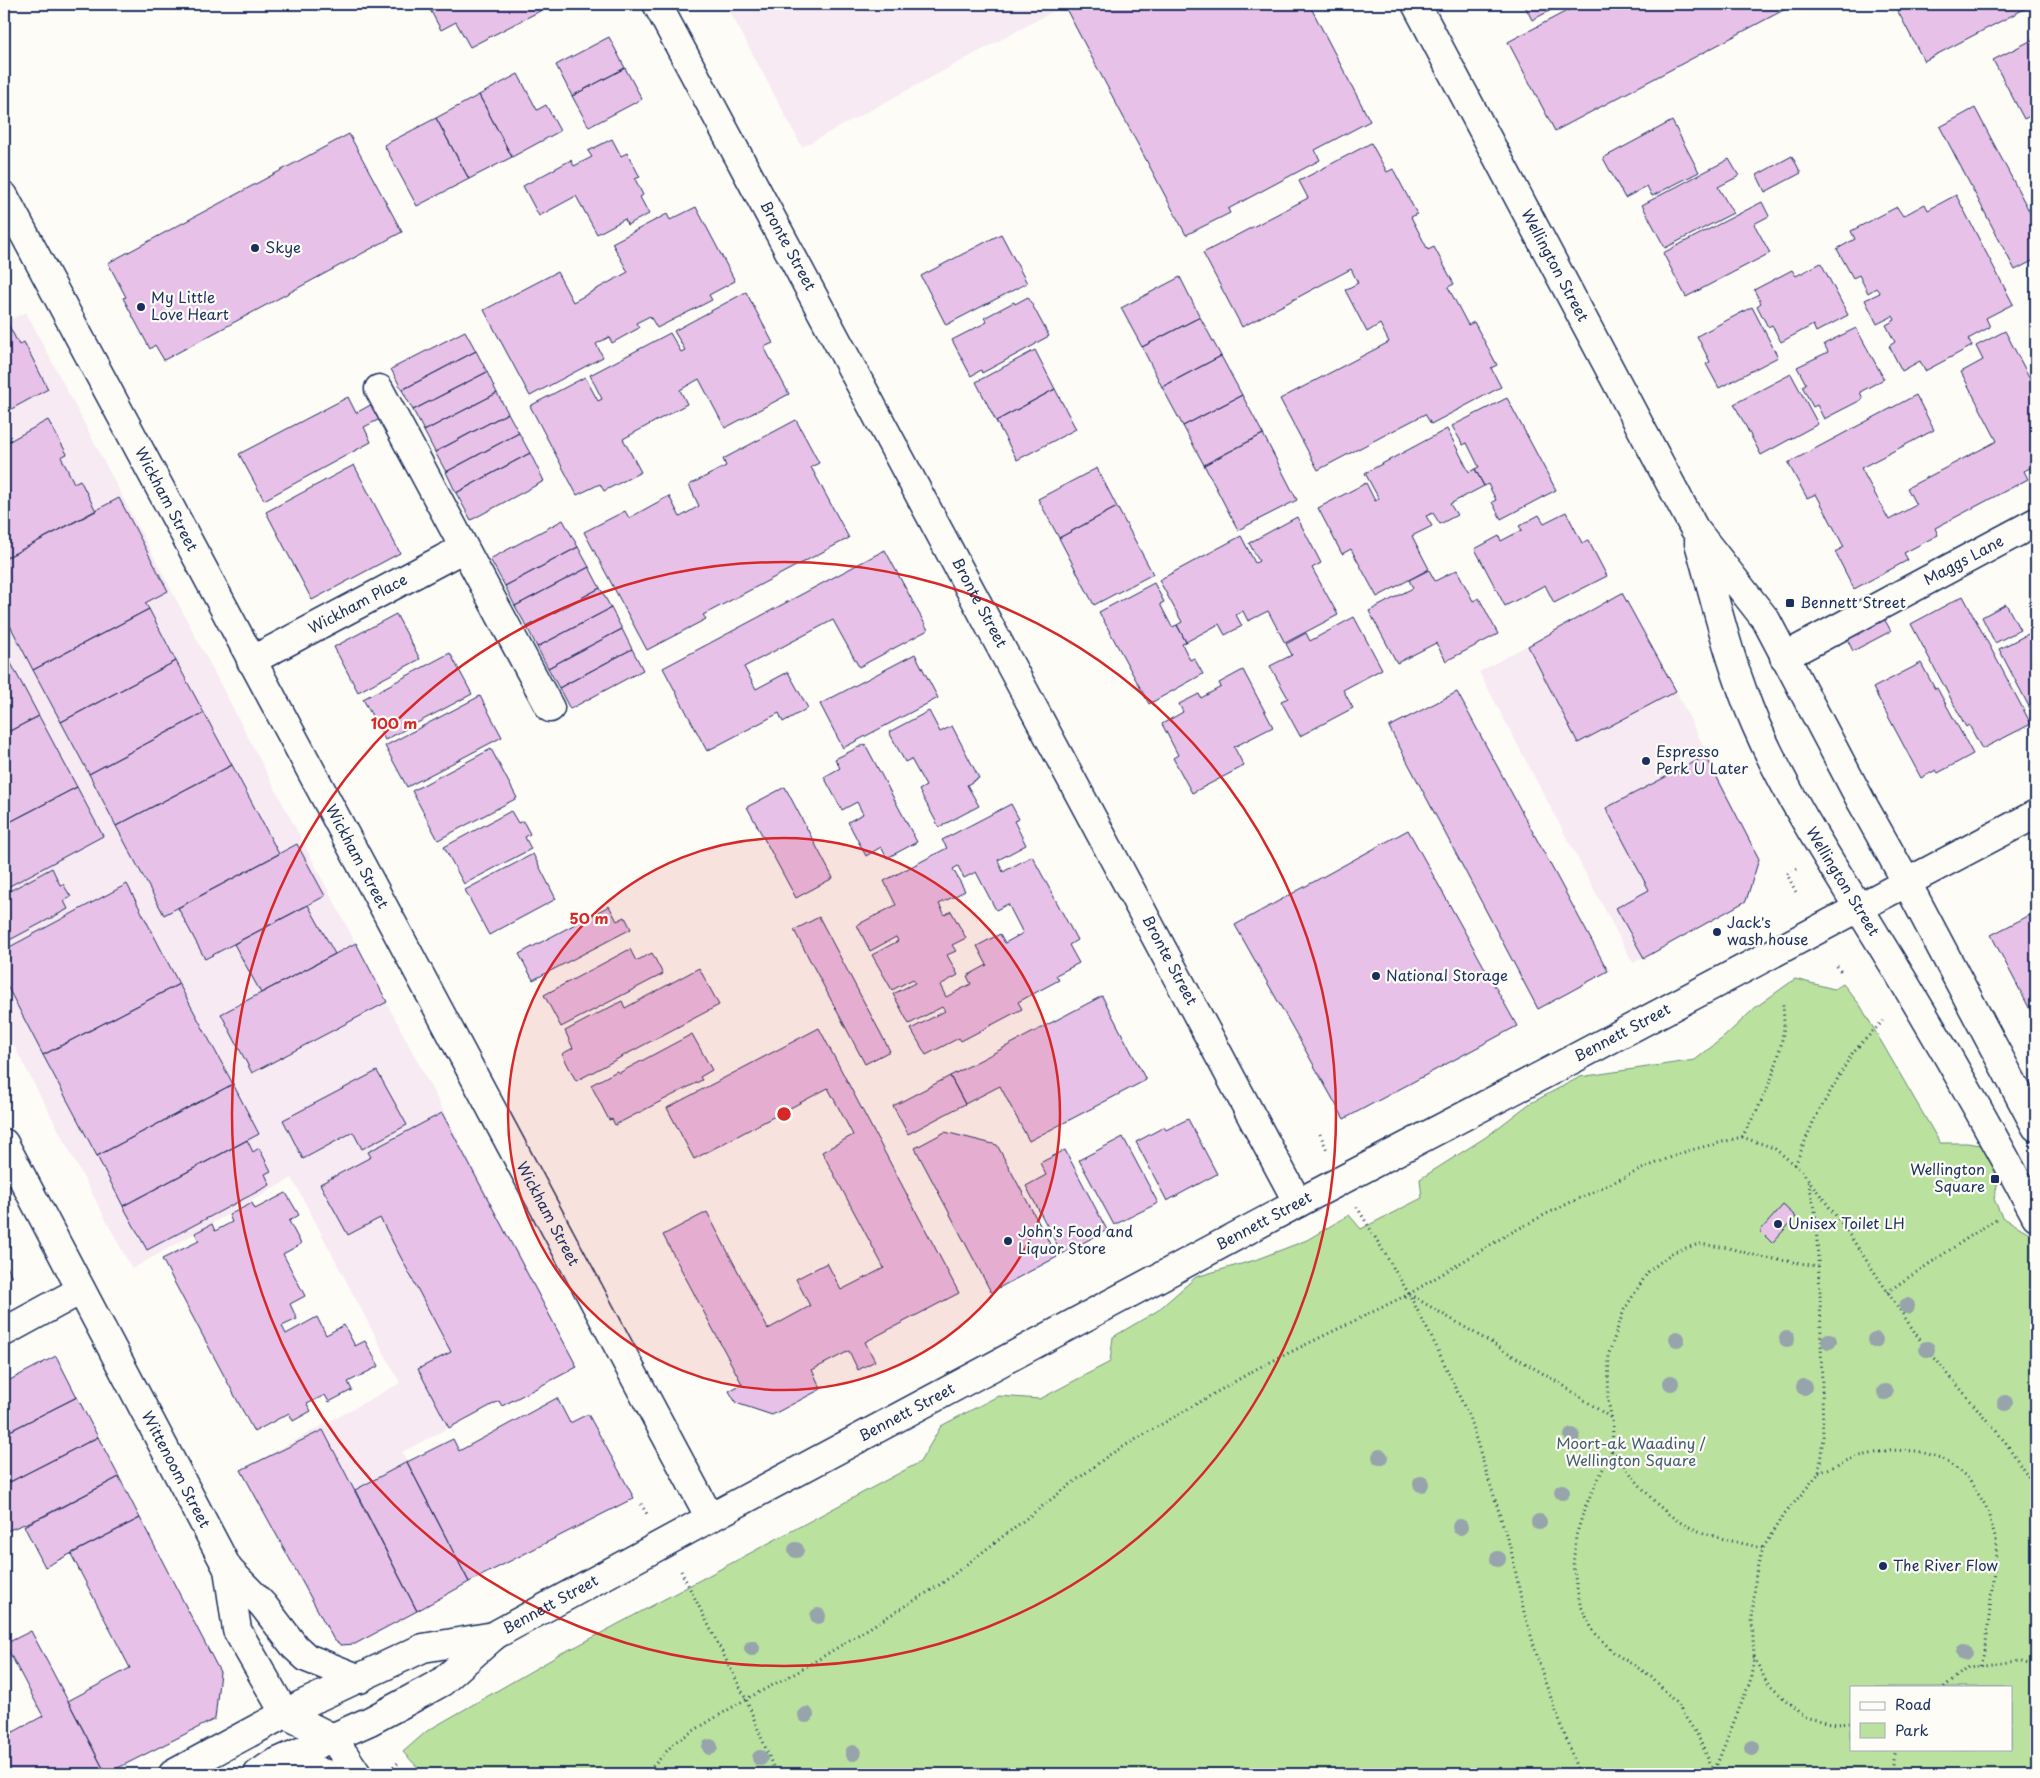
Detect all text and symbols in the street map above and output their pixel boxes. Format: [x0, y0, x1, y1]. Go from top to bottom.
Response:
street label: Bronte Street [755, 196, 823, 294]
street label: Wellington Street [1517, 204, 1595, 325]
place label: Skye [265, 235, 301, 258]
marker: Skye [249, 242, 261, 254]
place label: My Little Love Heart [151, 285, 229, 325]
marker: My Little Love Heart [135, 301, 147, 313]
street label: Wickham Street [130, 442, 205, 555]
street label: Maggs Lane [1919, 528, 2007, 590]
street label: Bronte Street [947, 553, 1014, 651]
street label: Wickham Place [304, 567, 411, 639]
place label: Bennett Street [1800, 590, 1906, 613]
marker: Bennett Street [1784, 597, 1796, 609]
text: 100 m [371, 711, 417, 734]
place label: Espresso Perk U Later [1656, 739, 1748, 779]
marker: Espresso Perk U Later [1640, 755, 1652, 767]
street label: Wickham Street [321, 800, 396, 912]
street label: Wellington Street [1801, 822, 1886, 940]
text: 50 m [570, 906, 608, 929]
street label: Bronte Street [1137, 910, 1204, 1009]
place label: Jack's wash house [1727, 910, 1808, 950]
marker: Jack's wash house [1711, 926, 1723, 938]
place label: National Storage [1386, 963, 1508, 986]
marker: National Storage [1370, 970, 1382, 982]
street label: Bennett Street [1569, 997, 1674, 1067]
centre of rings [775, 1105, 793, 1123]
street label: Wickham Street [512, 1157, 586, 1270]
place label: Wellington Square [1910, 1157, 1985, 1197]
marker: Wellington Square [1989, 1173, 2001, 1185]
street label: Bennett Street [1211, 1185, 1315, 1255]
place label: Unisex Toilet LH [1788, 1211, 1905, 1234]
marker: Unisex Toilet LH [1772, 1218, 1784, 1230]
place label: John's Food and Liquor Store [1018, 1219, 1133, 1259]
marker: John's Food and Liquor Store [1002, 1235, 1014, 1247]
street label: Bennett Street [854, 1376, 958, 1446]
street label: Wittenoom Street [137, 1406, 217, 1531]
park label: Moort-ak Waadiny / Wellington Square [1556, 1431, 1707, 1471]
place label: The River Flow [1893, 1553, 1998, 1576]
marker: The River Flow [1877, 1560, 1889, 1572]
street label: Bennett Street [498, 1568, 602, 1639]
legend [1850, 1686, 2012, 1750]
text: Road [1895, 1692, 1931, 1715]
text: Park [1895, 1718, 1929, 1741]

